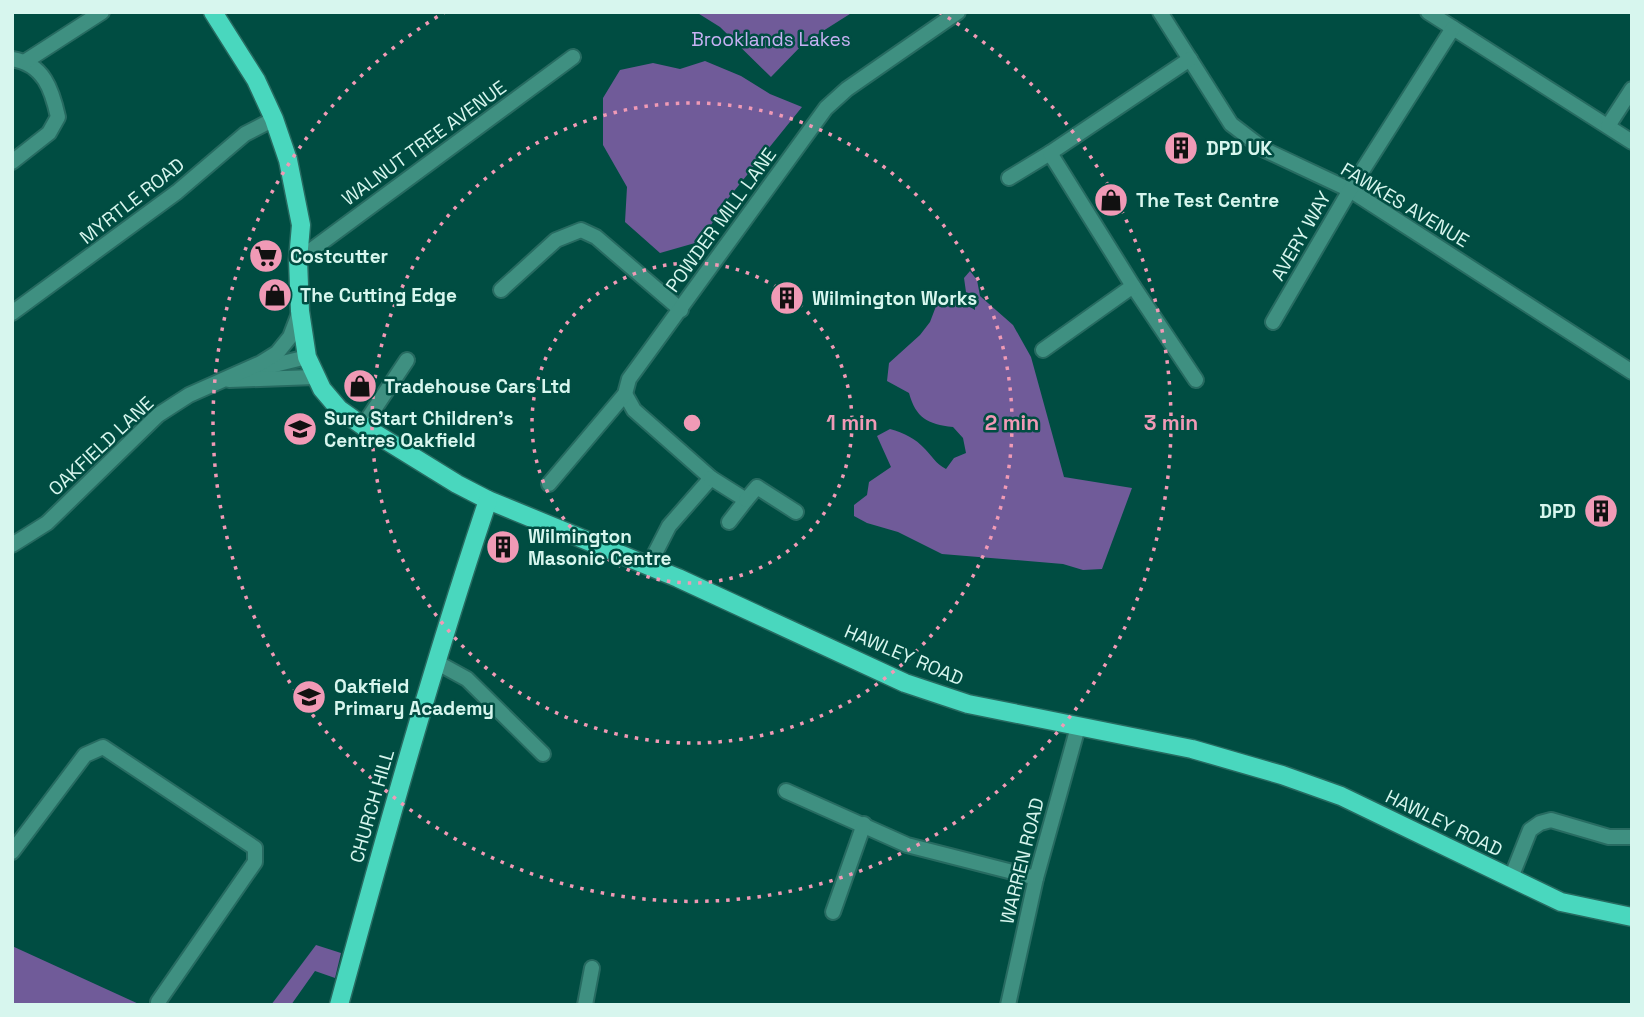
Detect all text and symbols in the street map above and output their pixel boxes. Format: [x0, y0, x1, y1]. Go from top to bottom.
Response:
park label: Brooklands Lakes [691, 27, 851, 52]
street label: WALNUT TREE AVENUE [337, 75, 511, 211]
building icon: DPD UK [1162, 129, 1200, 167]
place label: DPD UK [1206, 136, 1272, 161]
street label: POWDER MILL LANE [660, 143, 782, 297]
street label: MYRTLE ROAD [75, 152, 189, 250]
street label: FAWKES AVENUE [1336, 157, 1474, 253]
shop icon: The Test Centre [1092, 181, 1130, 219]
street label: AVERY WAY [1265, 186, 1337, 285]
place label: The Test Centre [1136, 188, 1279, 213]
supermarket icon: Costcutter [247, 237, 285, 275]
place label: Costcutter [290, 244, 388, 269]
shop icon: The Cutting Edge [256, 276, 294, 314]
building icon: Wilmington Works [768, 279, 806, 317]
place label: The Cutting Edge [300, 283, 457, 308]
place label: Wilmington Works [812, 286, 977, 311]
shop icon: Tradehouse Cars Ltd [341, 367, 379, 405]
place label: Tradehouse Cars Ltd [384, 374, 571, 399]
street label: OAKFIELD LANE [43, 391, 159, 501]
place label: Sure Start Children's Centres Oakfield [324, 406, 513, 453]
text: 1 min [826, 409, 878, 436]
text: 2 min [985, 409, 1039, 436]
text: 3 min [1144, 409, 1198, 436]
school or university icon: Sure Start Children's Centres Oakfield [281, 410, 319, 448]
centre of rings [680, 411, 704, 435]
building icon: DPD [1582, 492, 1620, 530]
place label: DPD [1539, 499, 1576, 524]
place label: Wilmington Masonic Centre [528, 524, 671, 571]
building icon: Wilmington Masonic Centre [484, 528, 522, 566]
street label: HAWLEY ROAD [841, 619, 967, 691]
place label: Oakfield Primary Academy [334, 674, 494, 721]
school or university icon: Oakfield Primary Academy [290, 678, 328, 716]
street label: CHURCH HILL [344, 746, 400, 866]
street label: HAWLEY ROAD [1381, 784, 1507, 862]
street label: WARREN ROAD [994, 795, 1050, 927]

